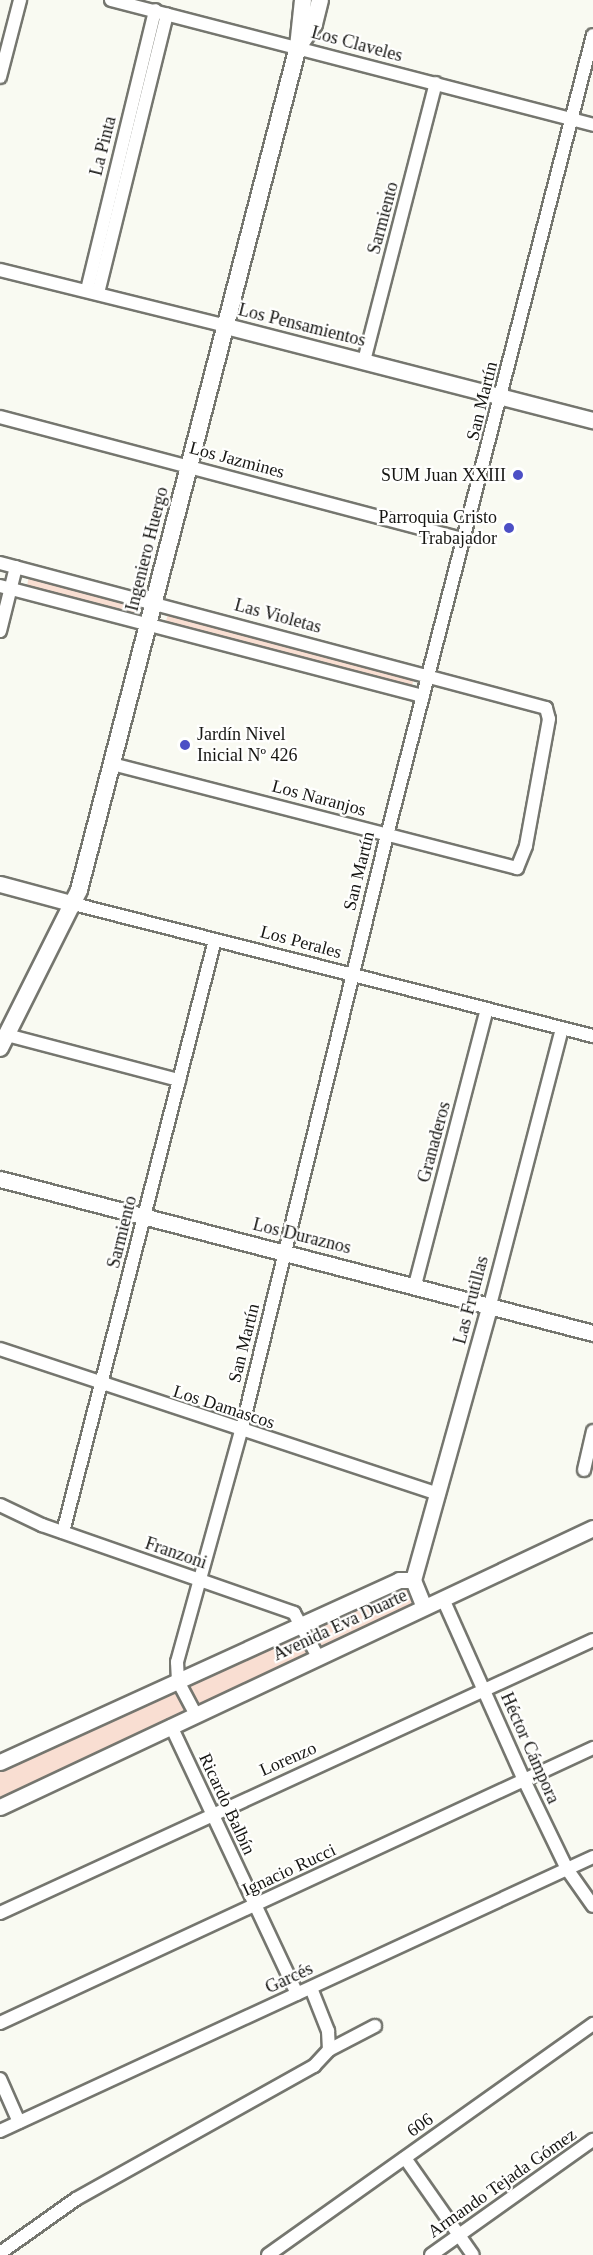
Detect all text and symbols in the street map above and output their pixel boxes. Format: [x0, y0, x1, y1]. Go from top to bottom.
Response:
street label: Los Claveles [309, 21, 405, 67]
street label: La Pinta [85, 114, 121, 178]
street label: Sarmiento [363, 179, 403, 257]
street label: Los Pensamientos [236, 299, 368, 351]
street label: San Martín [462, 359, 502, 443]
street label: Los Jazmines [187, 437, 287, 483]
place label: SUM Juan XXIII [381, 464, 506, 486]
marker: SUM Juan XXIII [511, 468, 525, 482]
street label: Ingeniero Huergo [121, 485, 173, 613]
place label: Parroquia Cristo Trabajador [379, 507, 497, 550]
marker: Parroquia Cristo Trabajador [502, 521, 516, 535]
street label: Las Violetas [232, 594, 324, 638]
place label: Jardín Nivel Inicial Nº 426 [197, 724, 298, 766]
marker: Jardín Nivel Inicial Nº 426 [178, 738, 192, 752]
street label: Los Naranjos [270, 775, 368, 821]
street label: San Martín [339, 829, 379, 913]
street label: Los Perales [258, 921, 344, 963]
street label: Granaderos [413, 1099, 455, 1185]
street label: Sarmiento [103, 1193, 141, 1271]
street label: Los Duraznos [251, 1213, 353, 1259]
street label: Las Frutillas [449, 1254, 493, 1346]
street label: San Martín [224, 1301, 264, 1385]
street label: Los Damascos [171, 1380, 277, 1434]
street label: Franzoni [142, 1532, 210, 1574]
street label: Avenida Eva Duarte [269, 1584, 411, 1666]
street label: Héctor Cámpora [496, 1689, 564, 1807]
street label: Lorenzo [256, 1737, 320, 1781]
street label: Ricardo Balbín [194, 1750, 260, 1858]
street label: Ignacio Rucci [239, 1839, 339, 1901]
street label: Garcés [262, 1958, 316, 1998]
street label: 606 [403, 2108, 437, 2142]
street label: Armando Tejada Gómez [423, 2123, 581, 2243]

